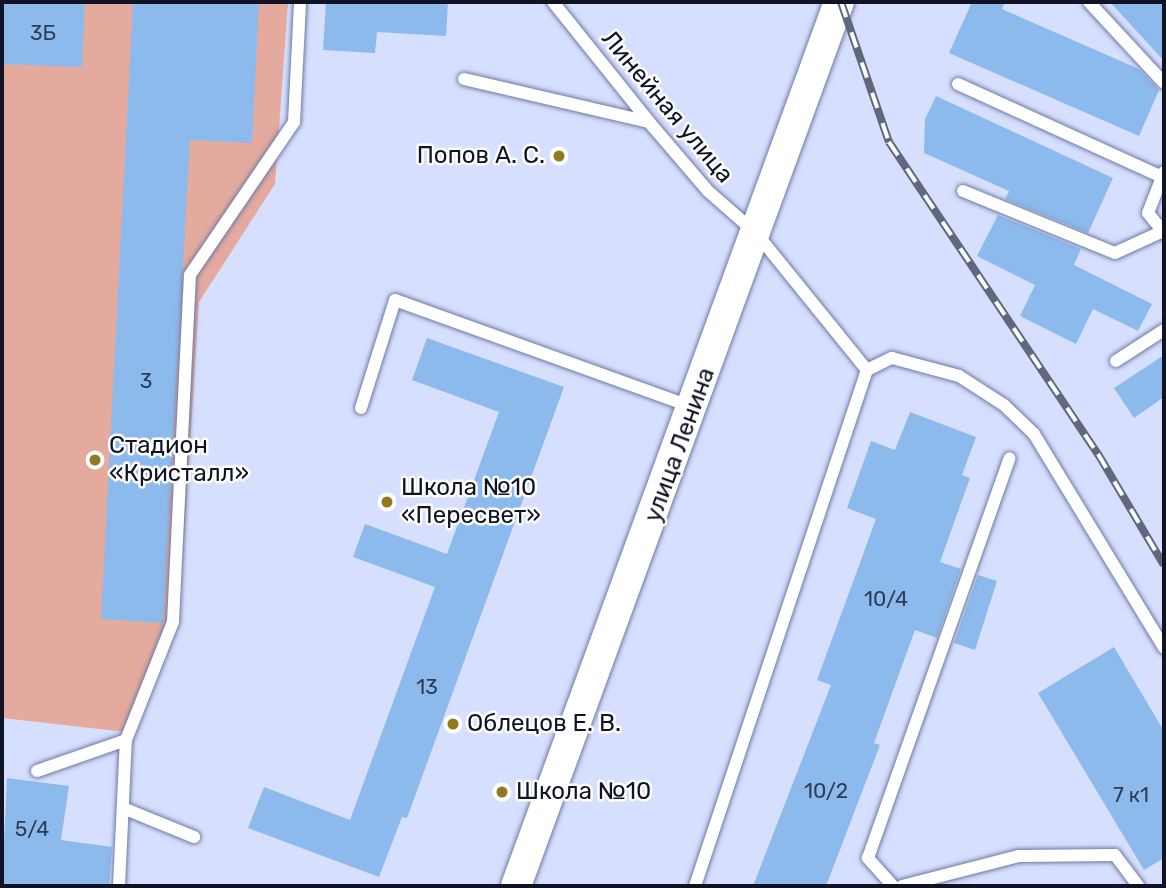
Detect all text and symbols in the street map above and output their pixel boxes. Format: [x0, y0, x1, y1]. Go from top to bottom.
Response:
house number: 3Б [30, 20, 56, 46]
street label: Линейная улица [595, 25, 739, 189]
place label: Попов А. С. [417, 142, 545, 170]
marker: Попов А. С. [551, 148, 567, 164]
street label: улица Ленина [639, 364, 721, 526]
house number: 3 [140, 368, 152, 394]
place label: Стадион «Кристалл» [109, 432, 249, 488]
marker: Стадион «Кристалл» [87, 452, 103, 468]
place label: Школа №10 «Пересвет» [401, 474, 541, 530]
marker: Школа №10 «Пересвет» [379, 494, 395, 510]
house number: 10/4 [864, 586, 908, 612]
house number: 13 [416, 674, 438, 700]
place label: Облецов Е. В. [467, 710, 621, 738]
marker: Облецов Е. В. [445, 716, 461, 732]
place label: Школа №10 [516, 778, 651, 806]
house number: 10/2 [804, 778, 848, 804]
house number: 7 к1 [1113, 782, 1149, 808]
marker: Школа №10 [494, 784, 510, 800]
house number: 5/4 [15, 816, 49, 842]

